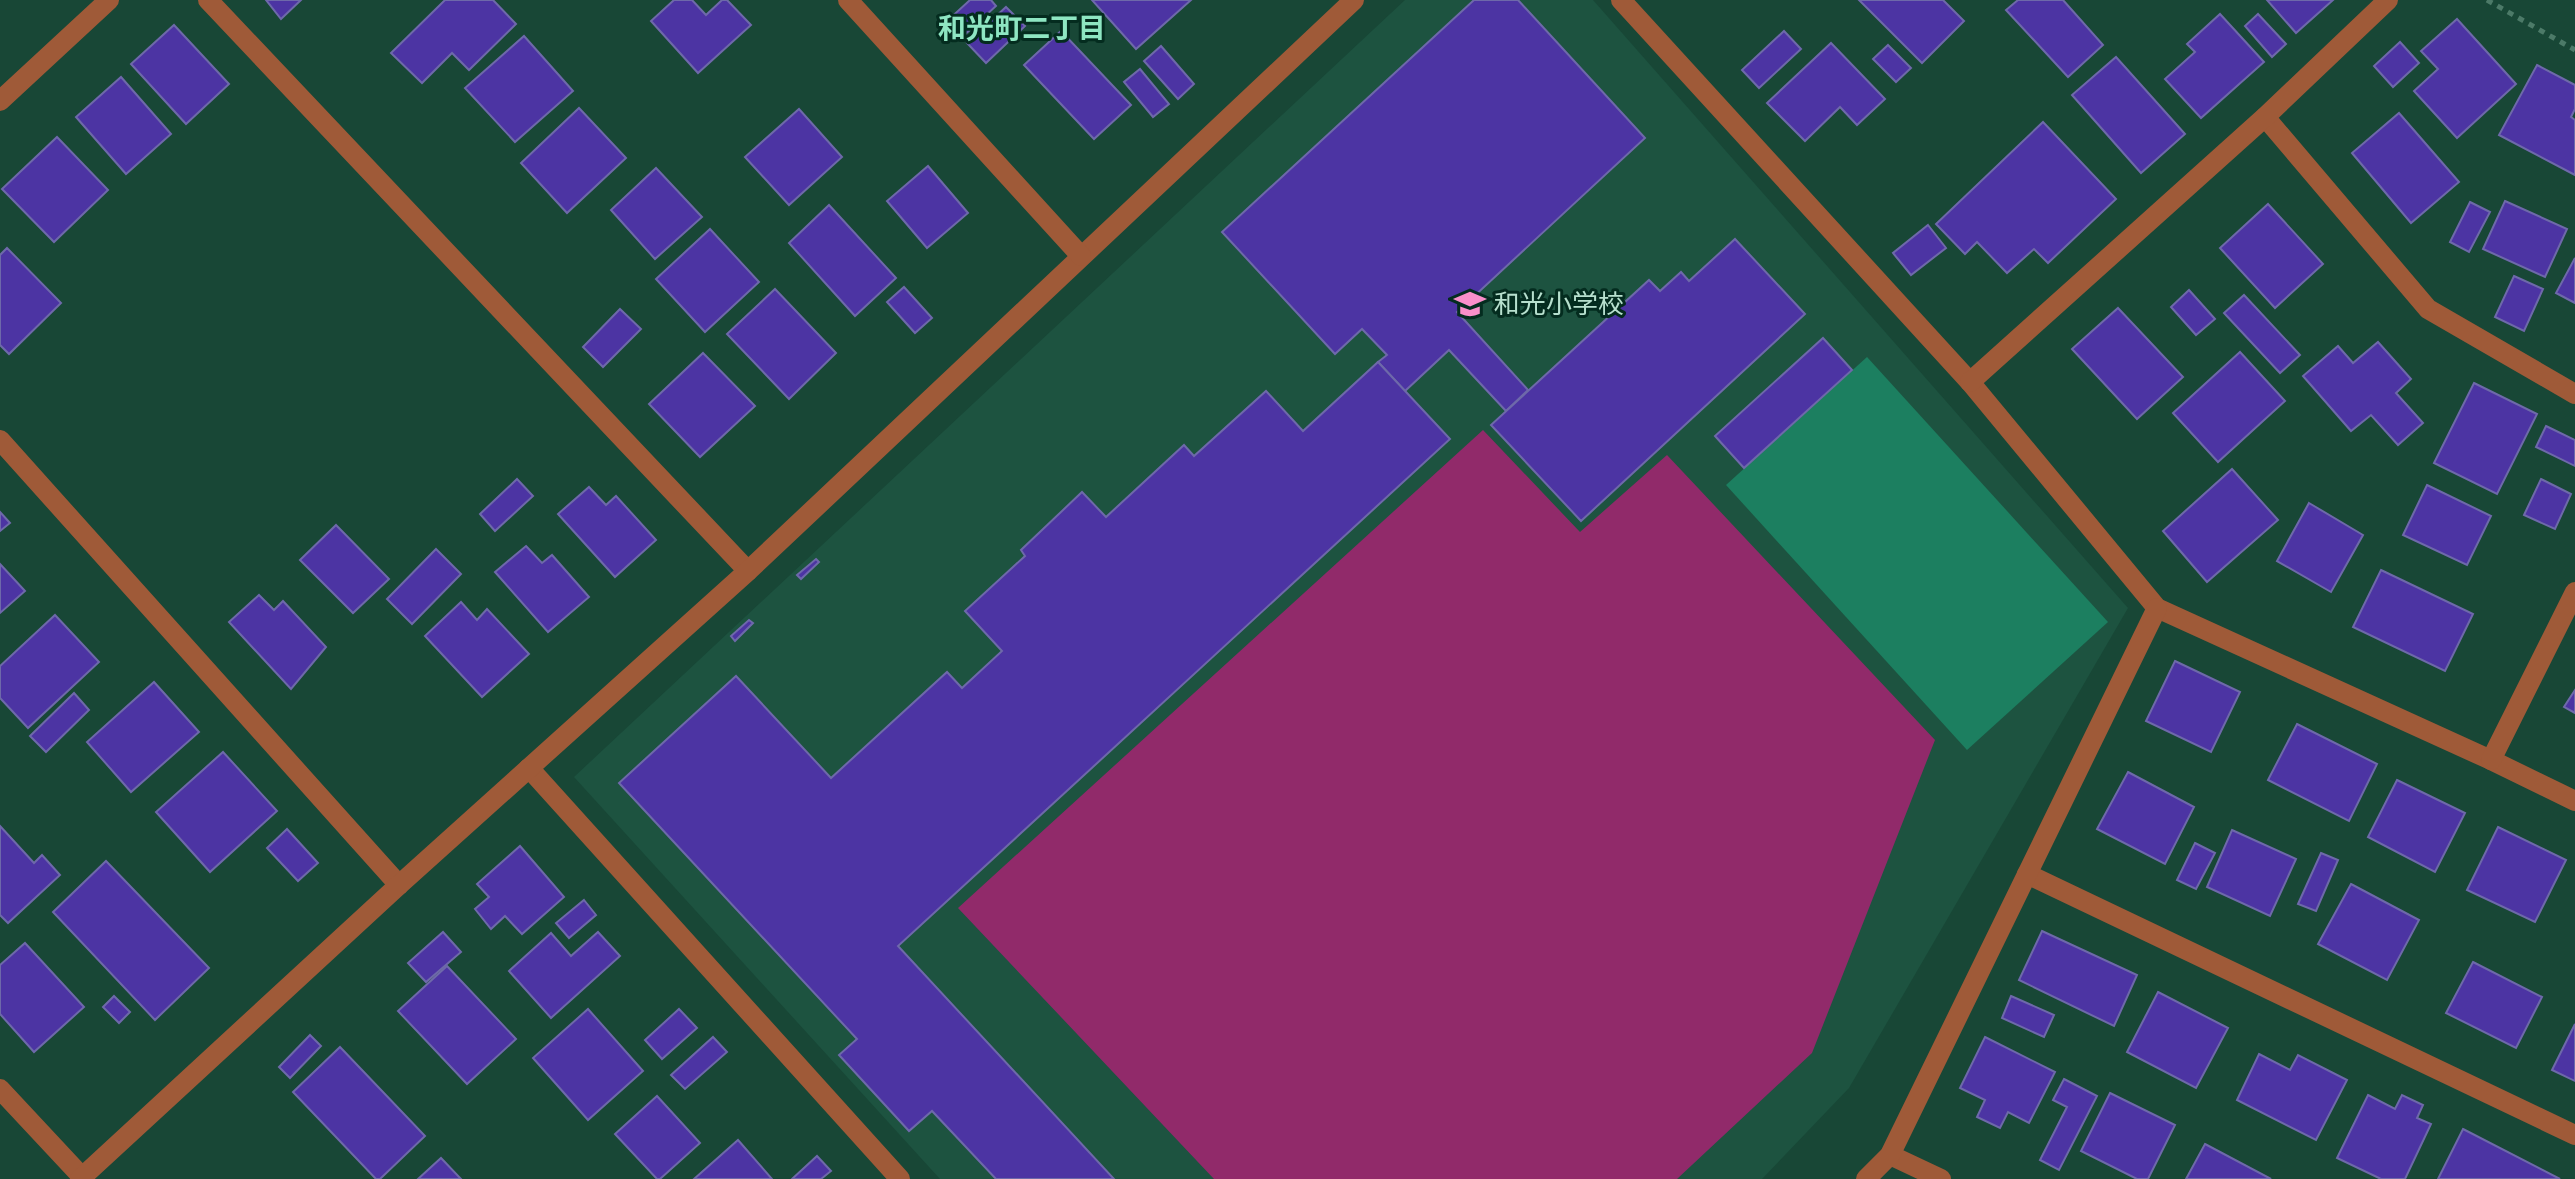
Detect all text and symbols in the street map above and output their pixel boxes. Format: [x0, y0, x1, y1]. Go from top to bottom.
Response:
district label: 和光町二丁目 [938, 10, 1106, 46]
school or university icon: 和光小学校 [1453, 287, 1487, 321]
place label: 和光小学校 [1494, 287, 1624, 321]

